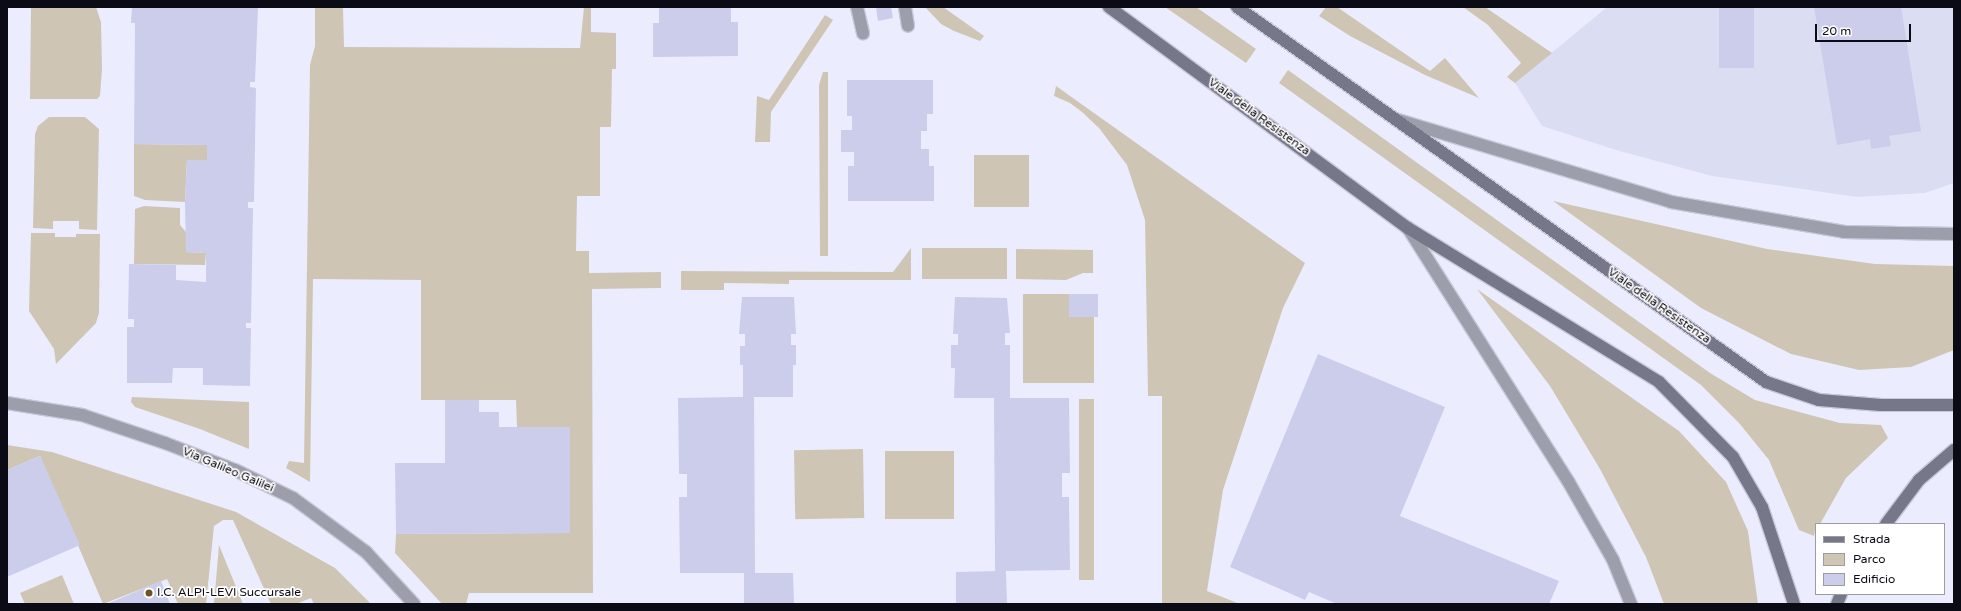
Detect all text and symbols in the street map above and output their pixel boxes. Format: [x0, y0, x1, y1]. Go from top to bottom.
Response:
scale bar [1817, 16, 1913, 42]
text: 20 m [1822, 24, 1851, 38]
street label: Viale della Resistenza [1205, 75, 1313, 159]
street label: Viale della Resistenza [1605, 265, 1713, 347]
street label: Via Galileo Galilei [180, 444, 276, 496]
legend [1815, 523, 1945, 595]
text: Strada [1853, 532, 1890, 546]
text: Parco [1853, 552, 1886, 566]
text: Edificio [1853, 572, 1895, 586]
place label: I.C. ALPI-LEVI Succursale [157, 586, 301, 600]
marker: I.C. ALPI-LEVI Succursale [144, 588, 154, 598]

